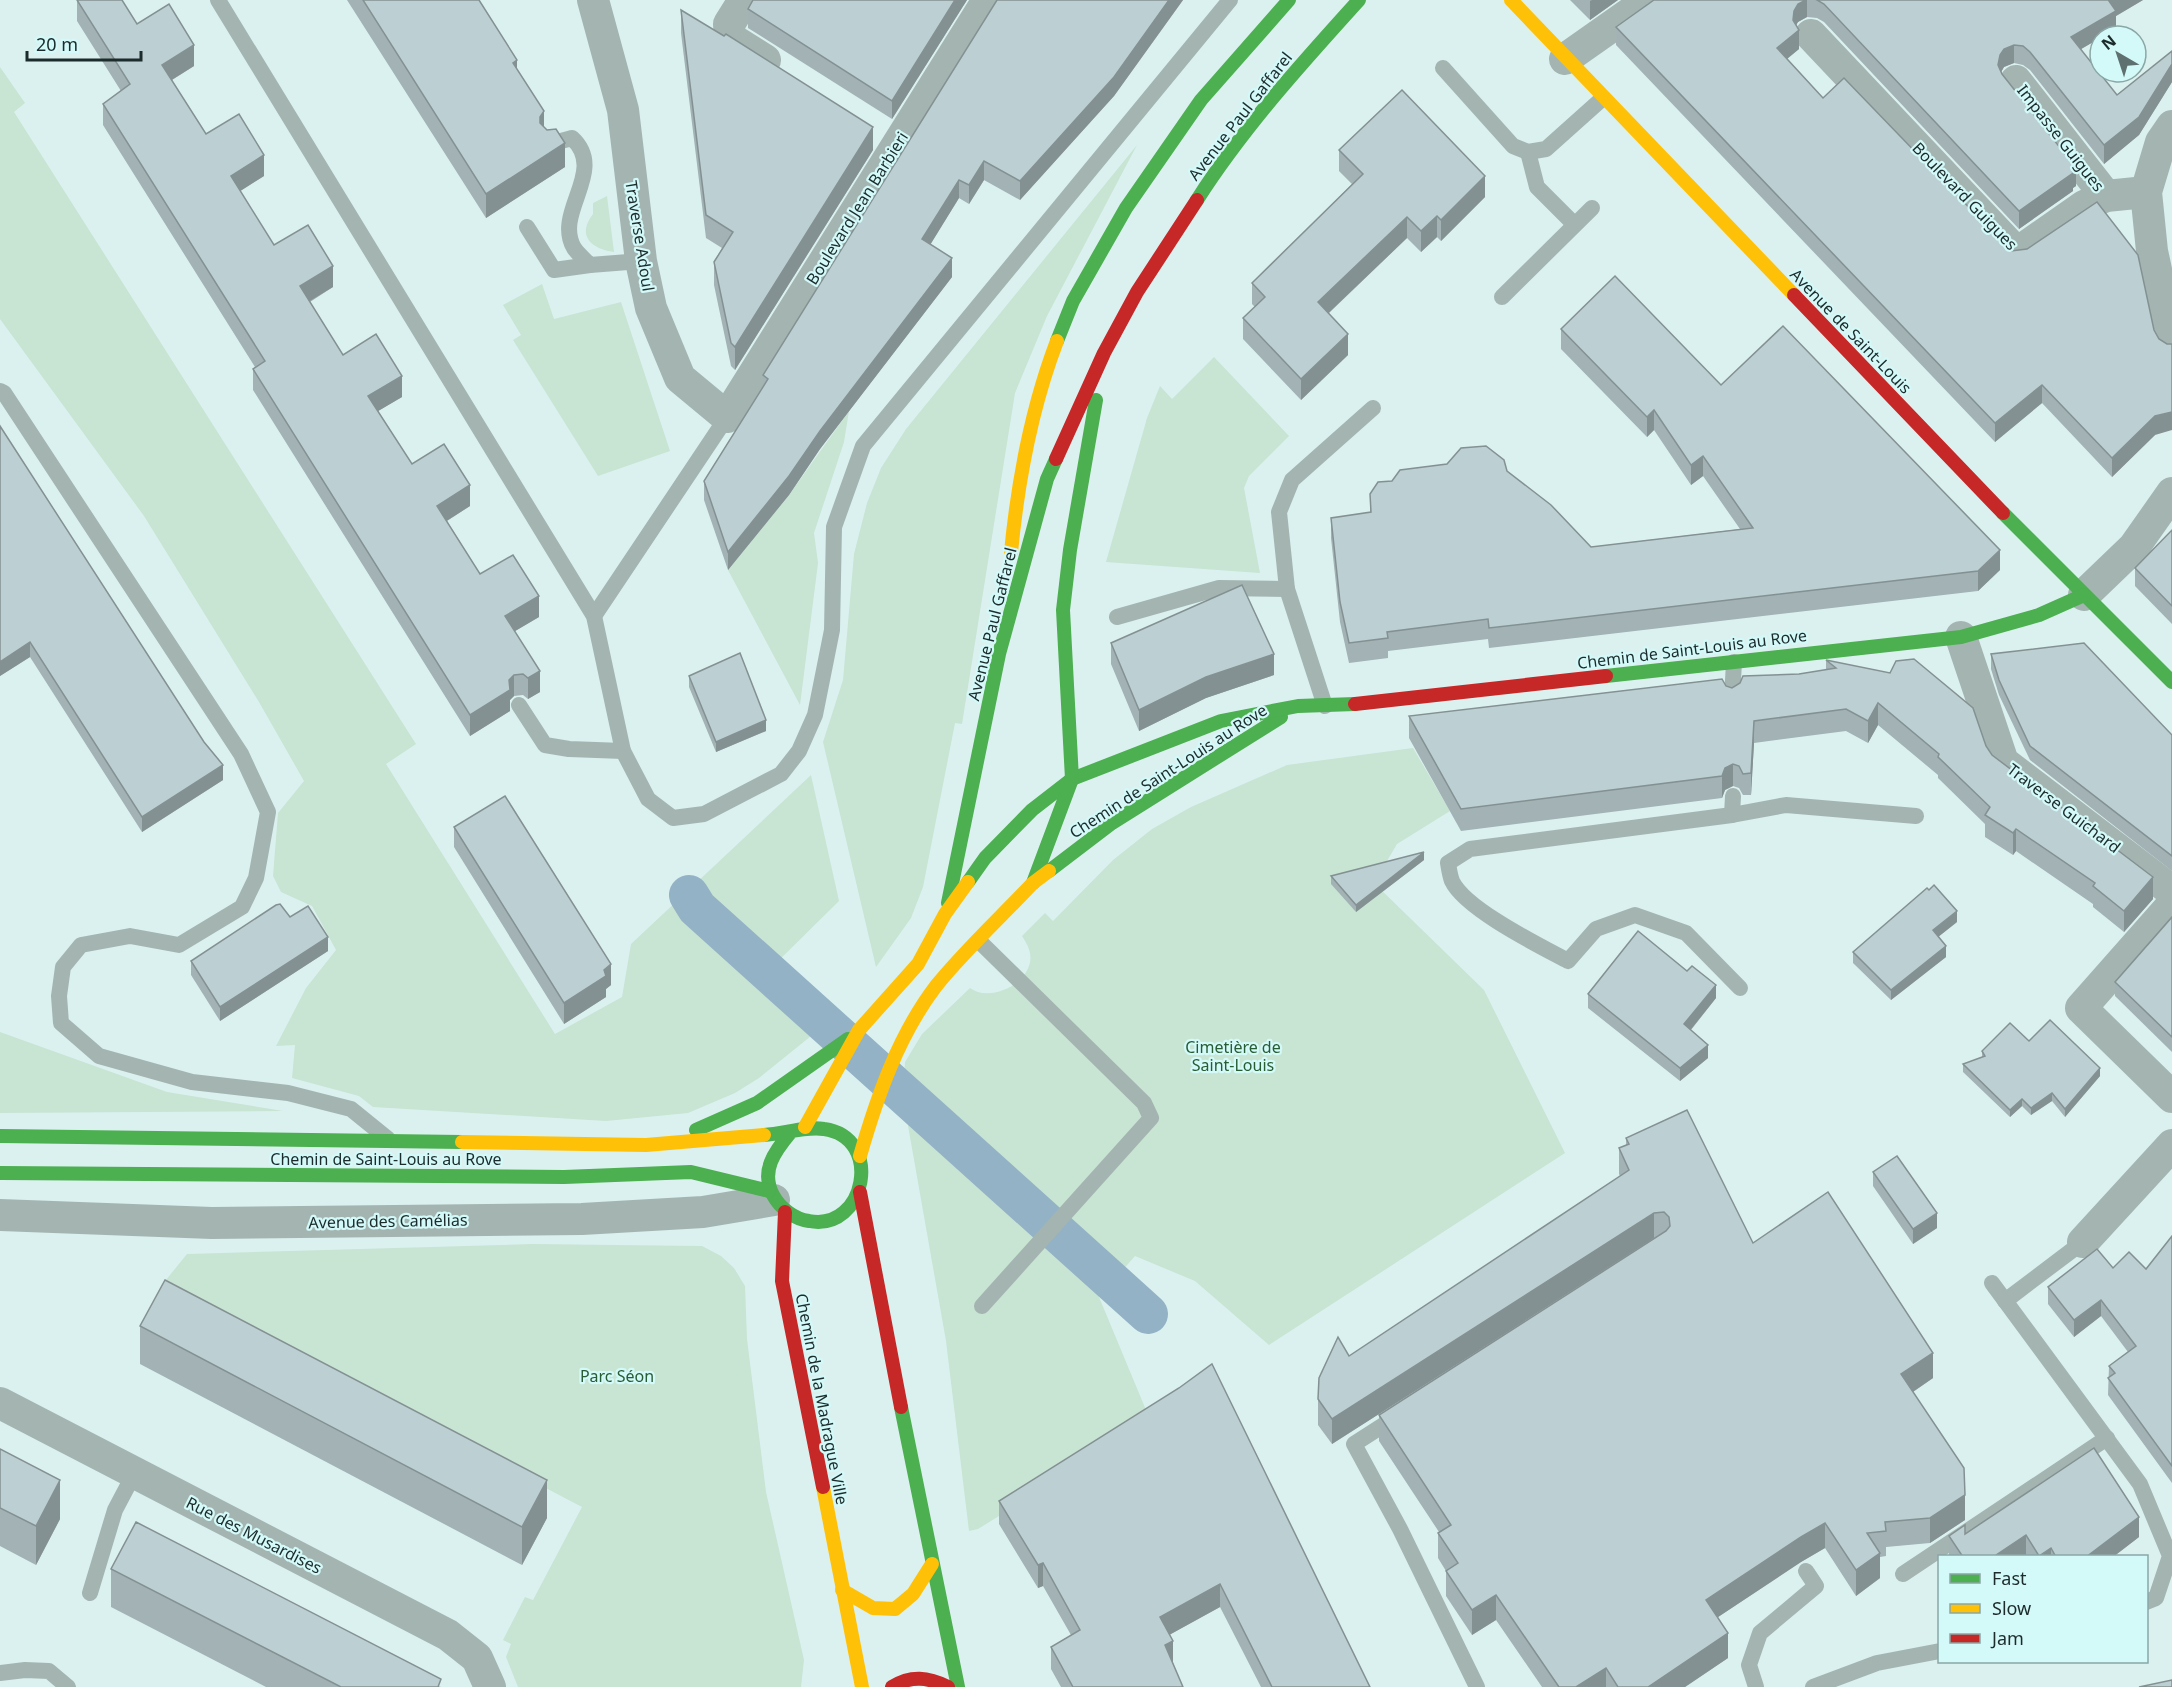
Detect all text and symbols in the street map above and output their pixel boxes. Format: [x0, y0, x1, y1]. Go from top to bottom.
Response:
scale bar [27, 24, 141, 62]
north arrow [2088, 24, 2148, 84]
text: N [2097, 30, 2121, 55]
text: 20 m [36, 32, 78, 56]
street label: Avenue Paul Gaffarel [1183, 47, 1297, 185]
street label: Impasse Guigues [2012, 80, 2110, 196]
street label: Boulevard Jean Barbieri [801, 127, 913, 289]
street label: Boulevard Guigues [1908, 137, 2022, 255]
street label: Traverse Adoul [620, 179, 660, 293]
street label: Avenue de Saint-Louis [1785, 264, 1917, 398]
street label: Avenue Paul Gaffarel [962, 545, 1022, 703]
street label: Chemin de Saint-Louis au Rove [1576, 624, 1808, 674]
street label: Chemin de Saint-Louis au Rove [1065, 699, 1271, 843]
street label: Traverse Guichard [2003, 758, 2125, 858]
park label: Cimetière de Saint-Louis [1185, 1036, 1281, 1076]
street label: Chemin de Saint-Louis au Rove [270, 1148, 502, 1170]
street label: Avenue des Camélias [308, 1209, 468, 1233]
street label: Chemin de la Madrague Ville [791, 1291, 853, 1507]
park label: Parc Séon [580, 1365, 654, 1387]
street label: Rue des Musardises [182, 1491, 326, 1579]
legend [1938, 1555, 2148, 1663]
text: Fast [1992, 1566, 2027, 1590]
text: Slow [1992, 1596, 2031, 1620]
text: Jam [1990, 1626, 2024, 1650]

